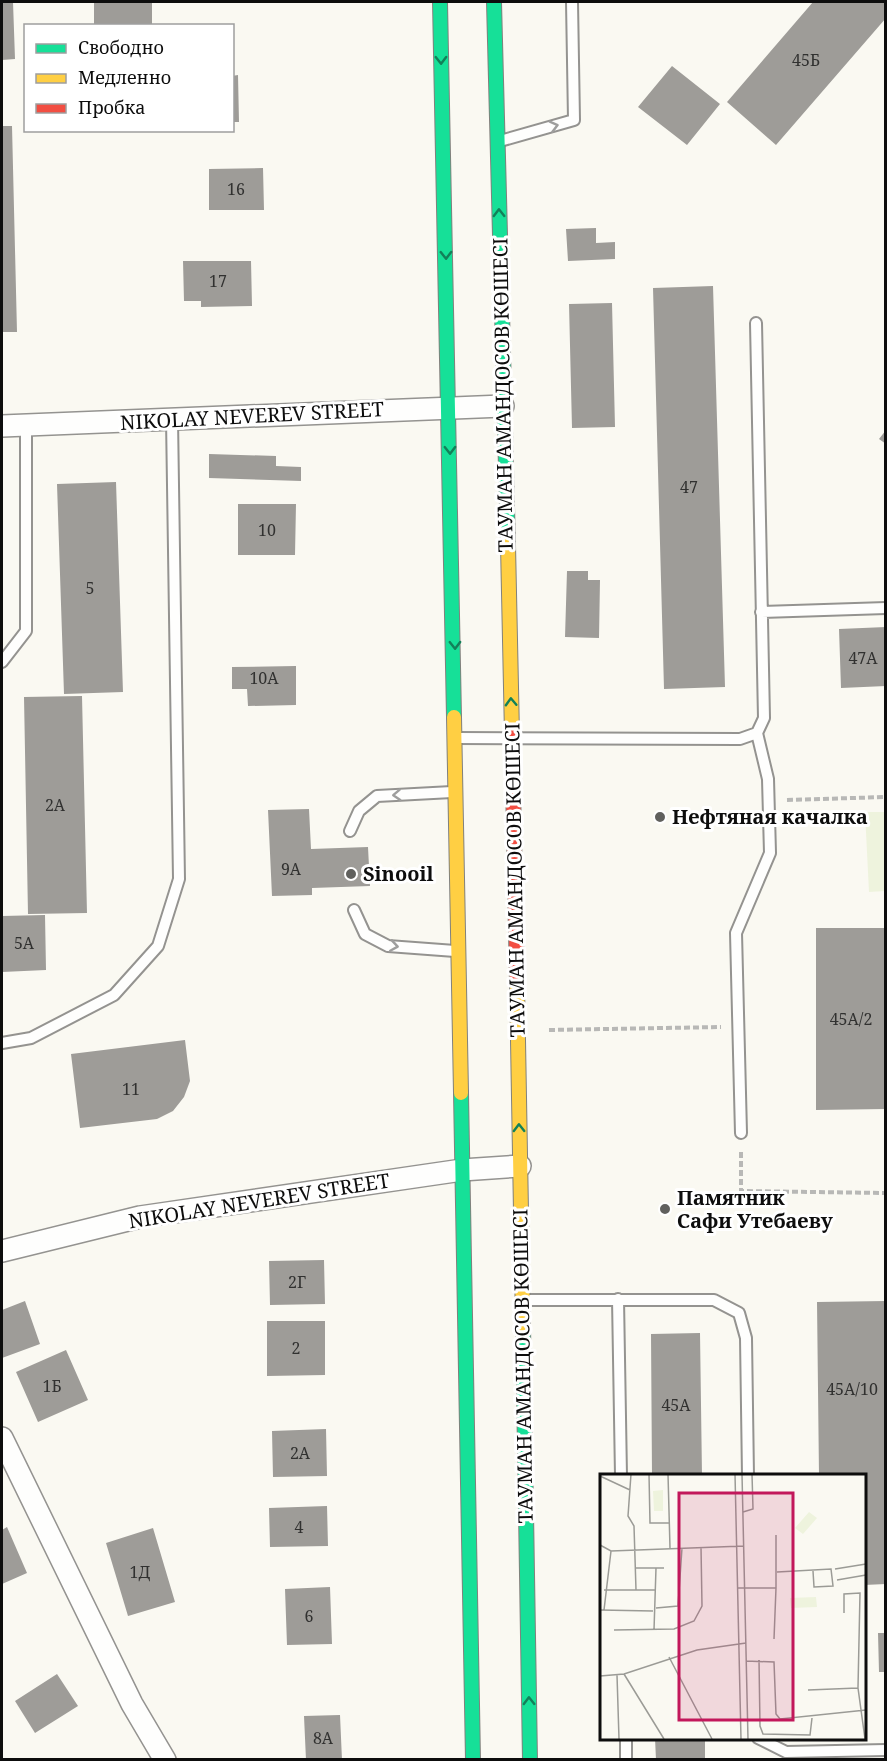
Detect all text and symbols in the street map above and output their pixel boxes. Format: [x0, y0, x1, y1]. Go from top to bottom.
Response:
legend [24, 24, 234, 132]
text: Свободно [78, 35, 164, 59]
house number: 45Б [792, 49, 820, 71]
one-way arrow [435, 55, 447, 64]
text: Медленно [78, 65, 171, 89]
text: Пробка [78, 95, 145, 119]
one-way arrow [548, 121, 558, 133]
house number: 16 [227, 178, 245, 200]
one-way arrow [492, 209, 505, 218]
street label: ТАУМАН АМАНДОСОВ КӨШЕСІ [486, 237, 519, 553]
one-way arrow [439, 250, 452, 259]
house number: 17 [209, 270, 227, 292]
street label: NIKOLAY NEVEREV STREET [119, 395, 385, 436]
one-way arrow [444, 445, 456, 454]
house number: 47 [680, 476, 698, 498]
house number: 10 [258, 519, 276, 541]
house number: 5 [86, 577, 94, 599]
one-way arrow [448, 640, 461, 649]
house number: 47А [848, 647, 878, 669]
house number: 10А [249, 667, 279, 689]
one-way arrow [505, 698, 517, 707]
street label: ТАУМАН АМАНДОСОВ КӨШЕСІ [498, 722, 531, 1038]
one-way arrow [392, 788, 401, 801]
house number: 2А [45, 794, 66, 816]
place label: Нефтяная качалка [672, 803, 868, 830]
marker: Нефтяная качалка [653, 810, 667, 824]
house number: 9А [281, 858, 302, 880]
place label: Sinooil [363, 860, 434, 887]
marker: Sinooil [344, 867, 358, 881]
house number: 5А [14, 932, 35, 954]
one-way arrow [390, 939, 399, 951]
house number: 45А/2 [830, 1008, 872, 1030]
house number: 11 [122, 1078, 140, 1100]
one-way arrow [513, 1124, 526, 1133]
street label: NIKOLAY NEVEREV STREET [126, 1167, 391, 1234]
place label: Памятник Сафи Утебаеву [677, 1184, 834, 1234]
marker: Памятник Сафи Утебаеву [658, 1202, 672, 1216]
street label: ТАУМАН АМАНДОСОВ КӨШЕСІ [506, 1208, 539, 1524]
house number: 2Г [288, 1271, 306, 1293]
house number: 2 [292, 1337, 300, 1359]
house number: 1Б [42, 1375, 62, 1397]
house number: 45А/10 [826, 1378, 878, 1400]
house number: 45А [661, 1394, 691, 1416]
house number: 2А [290, 1442, 311, 1464]
inset map [600, 1474, 866, 1740]
house number: 4 [295, 1516, 304, 1538]
house number: 1Д [130, 1561, 151, 1583]
house number: 6 [305, 1605, 314, 1627]
one-way arrow [523, 1697, 536, 1706]
house number: 8А [313, 1727, 334, 1749]

